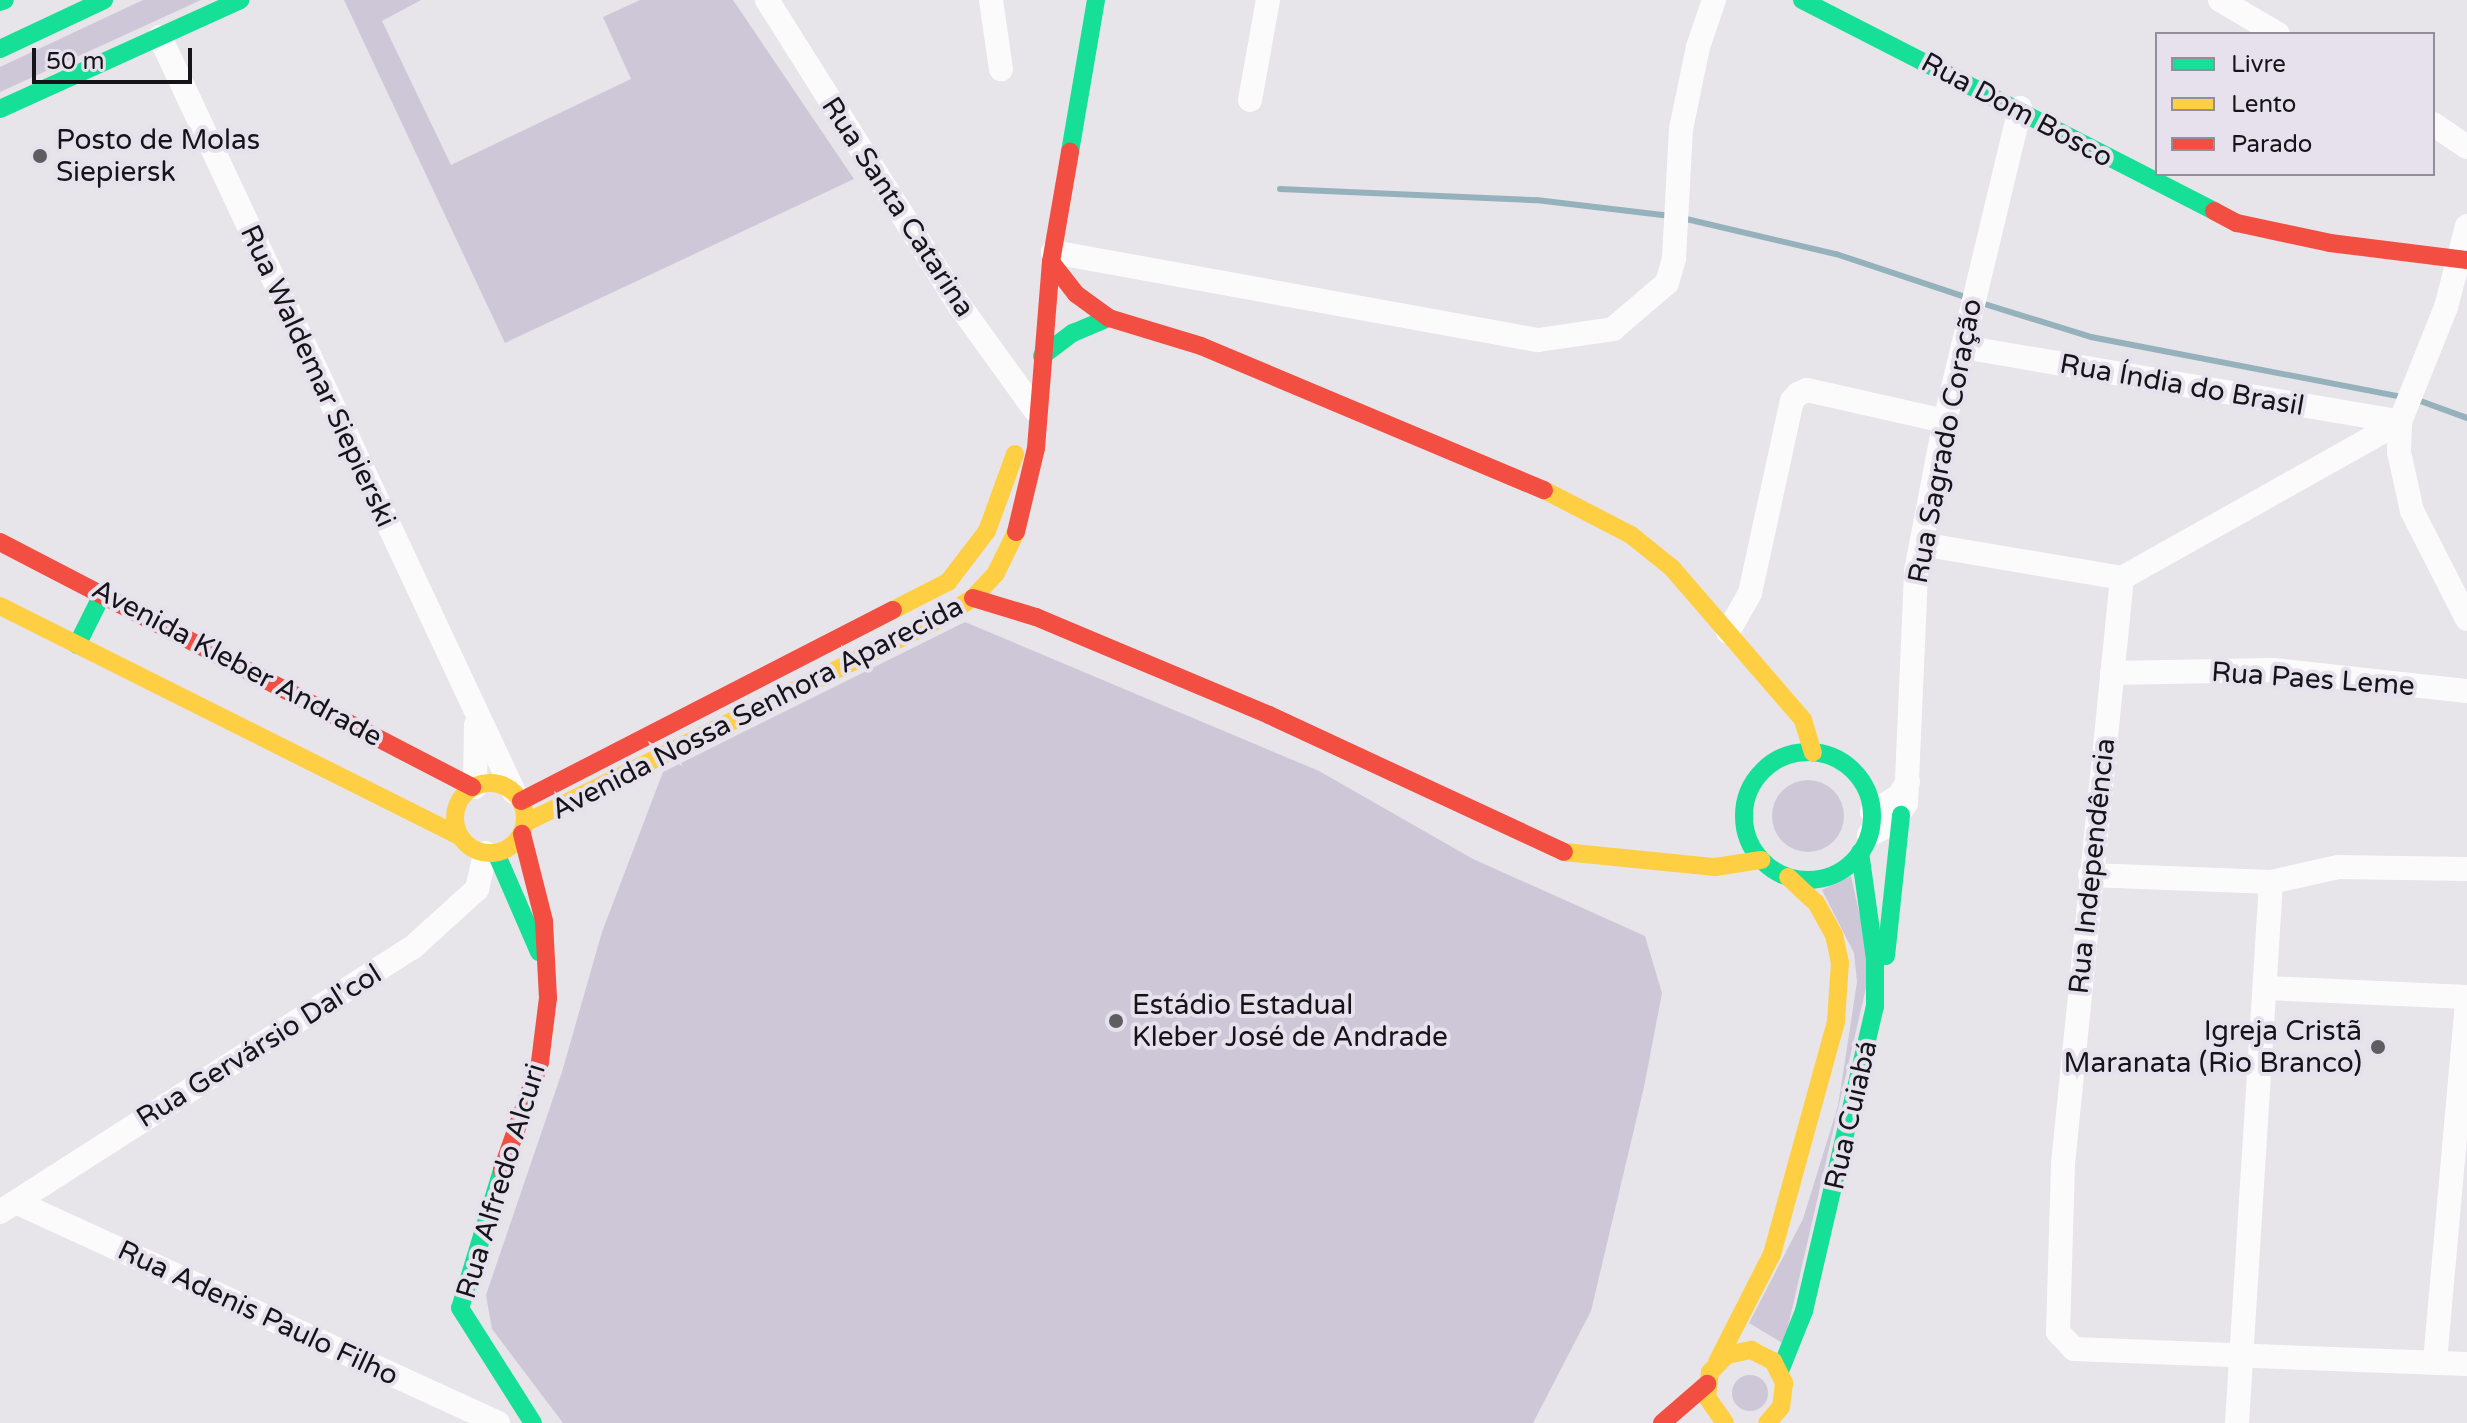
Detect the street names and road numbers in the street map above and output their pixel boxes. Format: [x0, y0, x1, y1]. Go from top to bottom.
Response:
street label: Rua Dom Bosco [1915, 45, 2119, 175]
street label: Rua Santa Catarina [814, 91, 982, 323]
street label: Rua Waldemar Siepierski [233, 220, 403, 532]
street label: Rua Sagrado Coração [1901, 296, 1989, 586]
street label: Rua Índia do Brasil [2057, 347, 2307, 423]
street label: Avenida Kleber Andrade [86, 572, 388, 754]
street label: Avenida Nossa Senhora Aparecida [545, 589, 969, 827]
street label: Rua Paes Leme [2210, 655, 2416, 703]
street label: Rua Independência [2062, 736, 2122, 996]
street label: Rua Gervársio Dal'col [130, 957, 388, 1135]
street label: Rua Cuiabá [1817, 1037, 1885, 1193]
street label: Rua Alfredo Alcuri [449, 1059, 553, 1303]
street label: Rua Adenis Paulo Filho [112, 1233, 404, 1393]

